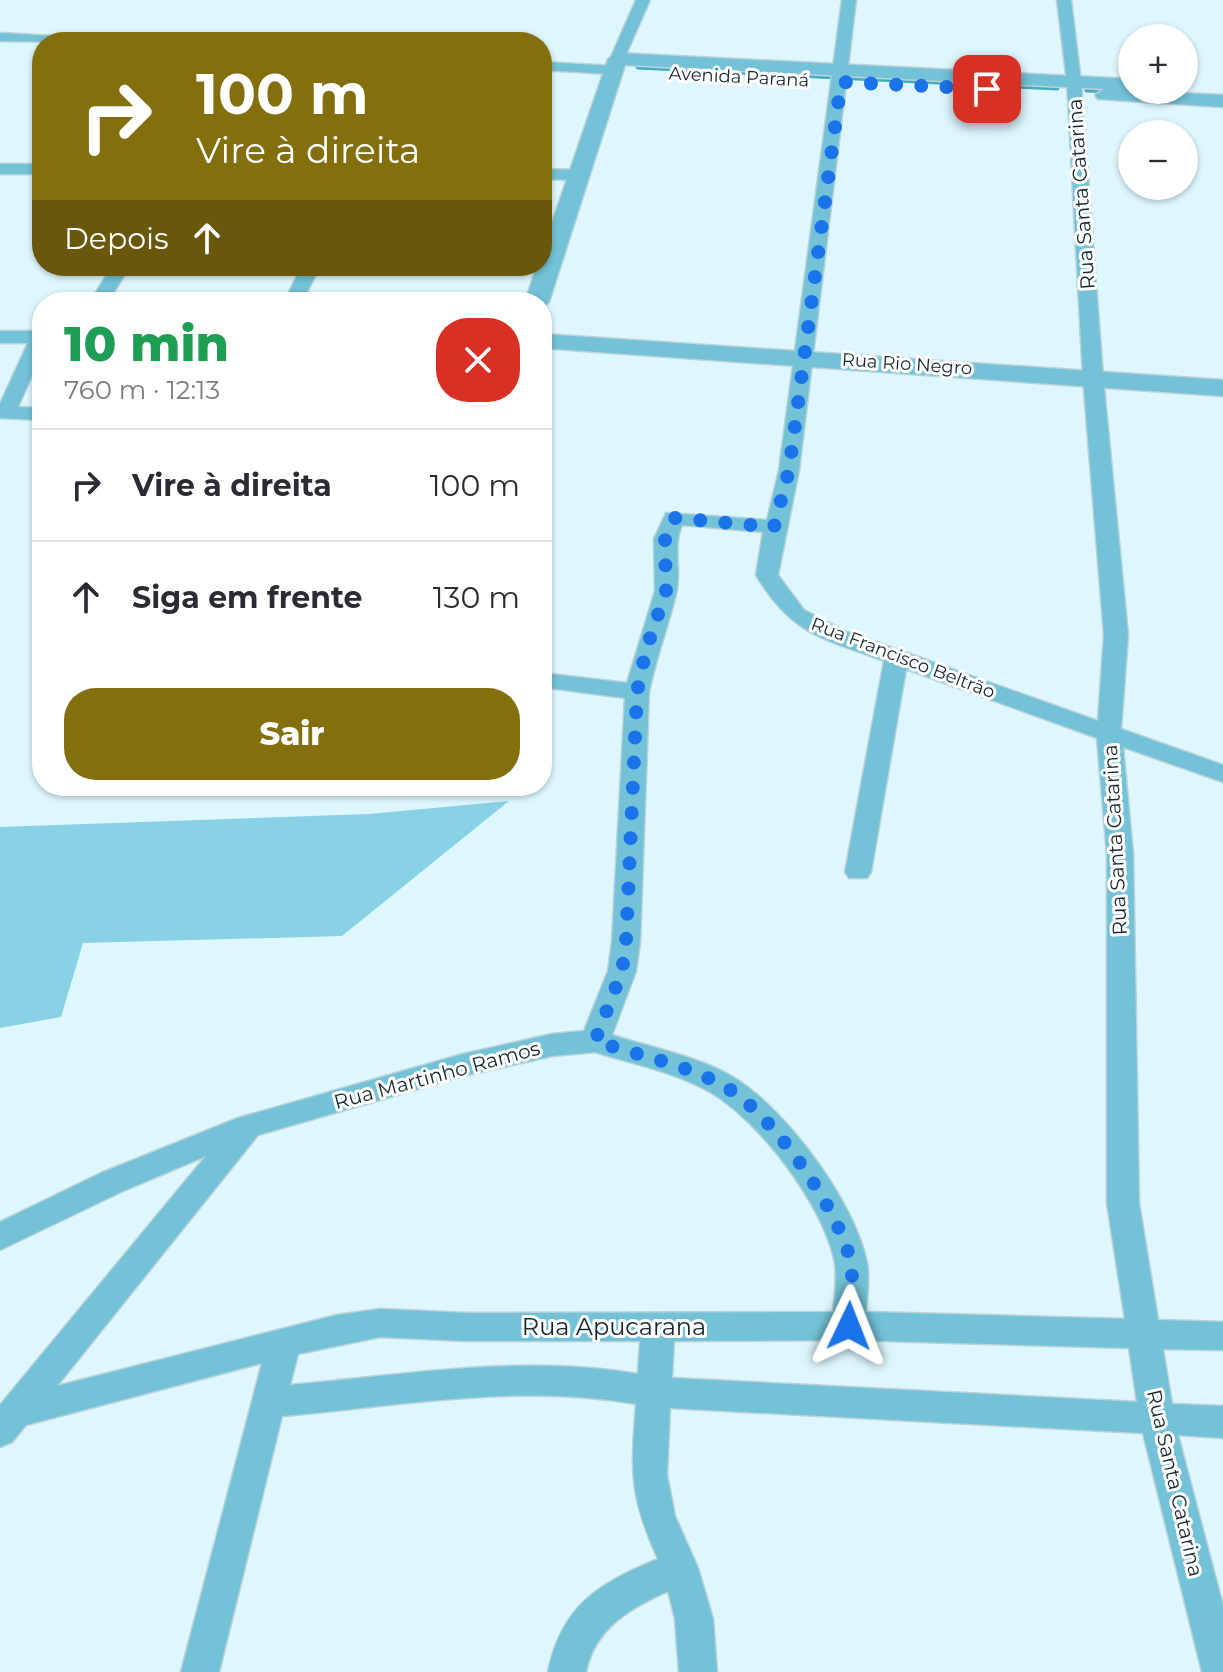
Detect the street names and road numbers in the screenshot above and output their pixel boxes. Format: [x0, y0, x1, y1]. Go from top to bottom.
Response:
street label: Avenida Paraná [668, 62, 810, 92]
street label: Rua Santa Catarina [1062, 98, 1100, 290]
street label: Rua Rio Negro [841, 348, 973, 380]
street label: Rua Francisco Beltrão [808, 613, 998, 703]
street label: Rua Santa Catarina [1098, 744, 1132, 936]
street label: Rua Martinho Ramos [331, 1036, 543, 1114]
street label: Rua Apucarana [522, 1312, 706, 1341]
street label: Rua Santa Catarina [1142, 1387, 1208, 1579]

